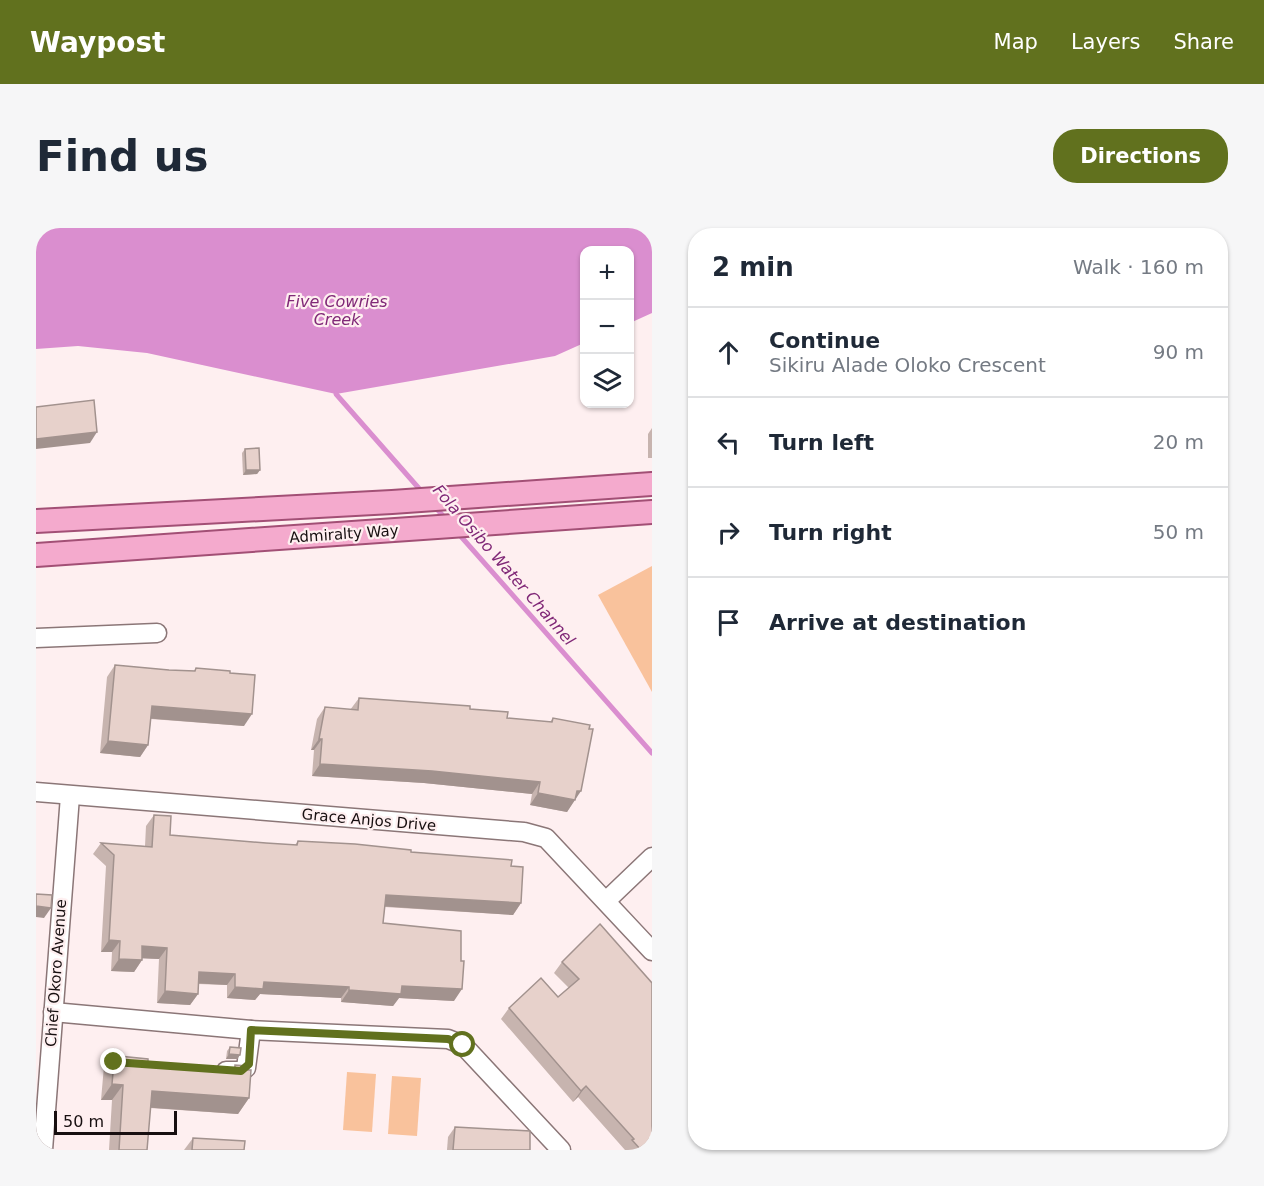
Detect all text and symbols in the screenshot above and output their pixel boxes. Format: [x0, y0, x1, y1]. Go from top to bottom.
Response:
text: Waypost [30, 26, 166, 59]
text: Map [994, 30, 1038, 54]
text: Layers [1071, 30, 1140, 54]
text: Share [1173, 30, 1234, 54]
button: Directions [1053, 129, 1228, 183]
text: Find us [36, 132, 209, 181]
map controls [580, 246, 634, 408]
button: + [580, 246, 634, 300]
text: 2 min [712, 252, 794, 282]
text: Walk · 160 m [1073, 255, 1204, 279]
water label: Five Cowries Creek [286, 292, 388, 329]
button: − [580, 300, 634, 354]
text: Continue [769, 328, 880, 353]
icon: ahead [712, 336, 745, 369]
text: 90 m [1153, 340, 1204, 364]
text: Sikiru Alade Oloko Crescent [769, 353, 1046, 377]
button: layers [580, 354, 634, 408]
icon: left [712, 426, 745, 459]
text: Turn left [769, 430, 874, 455]
text: 20 m [1153, 430, 1204, 454]
water label: Fola Osibo Water Channel [429, 481, 579, 650]
icon: right [712, 516, 745, 549]
text: Turn right [769, 520, 892, 545]
text: 50 m [1153, 520, 1204, 544]
street label: Admiralty Way [289, 521, 399, 547]
icon: arrive [712, 606, 745, 639]
text: Arrive at destination [769, 610, 1026, 635]
street label: Grace Anjos Drive [301, 805, 437, 835]
street label: Chief Okoro Avenue [42, 899, 70, 1047]
route start [449, 1031, 475, 1057]
route end [100, 1048, 126, 1074]
scale bar [54, 1108, 177, 1136]
text: 50 m [63, 1112, 104, 1131]

